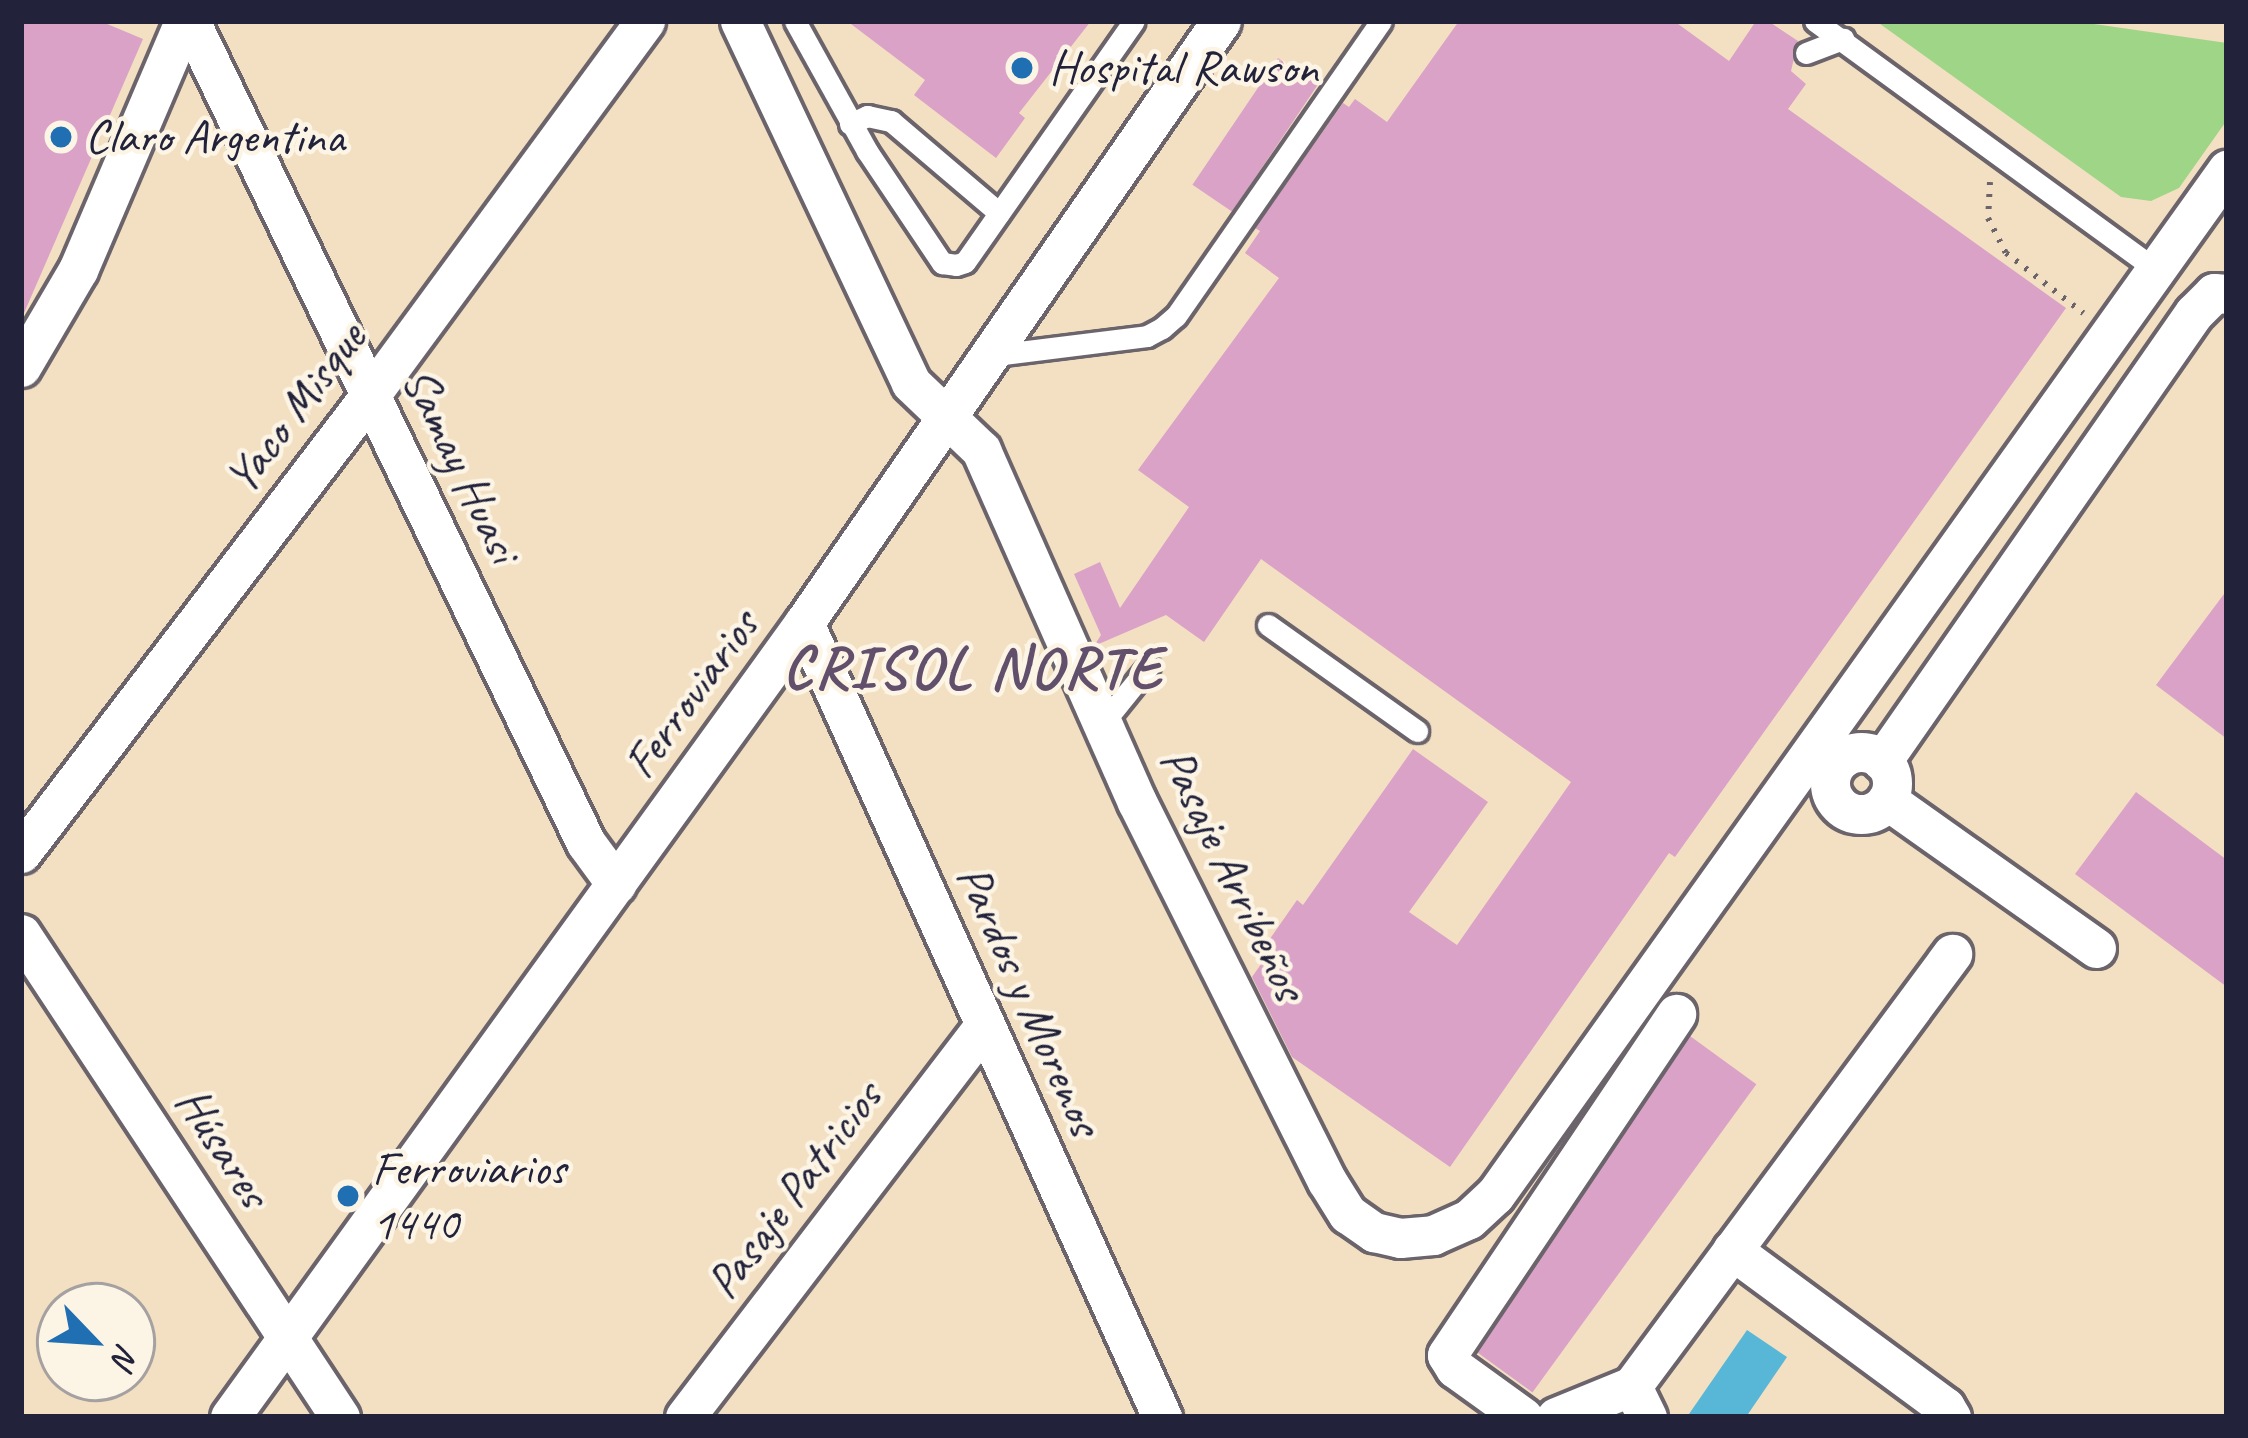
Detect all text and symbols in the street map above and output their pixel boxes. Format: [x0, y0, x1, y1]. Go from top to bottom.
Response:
place label: Hospital Rawson [1049, 39, 1317, 97]
marker: Hospital Rawson [1006, 52, 1038, 84]
place label: Claro Argentina [85, 108, 344, 166]
marker: Claro Argentina [48, 124, 74, 150]
street label: Yaco Misque [212, 311, 378, 505]
street label: Samay Huasi [390, 359, 532, 571]
street label: Ferroviarios [611, 599, 771, 789]
district label: CRISOL NORTE [786, 631, 1160, 703]
street label: Pasaje Arribeños [1147, 739, 1319, 1009]
street label: Pardos y Morenos [944, 856, 1114, 1144]
street label: Pasaje Patricios [693, 1070, 895, 1310]
street label: Húsares [163, 1076, 283, 1218]
place label: Ferroviarios 1440 [372, 1139, 566, 1252]
marker: Ferroviarios 1440 [335, 1183, 361, 1209]
north arrow [36, 1282, 156, 1402]
text: N [103, 1338, 149, 1374]

